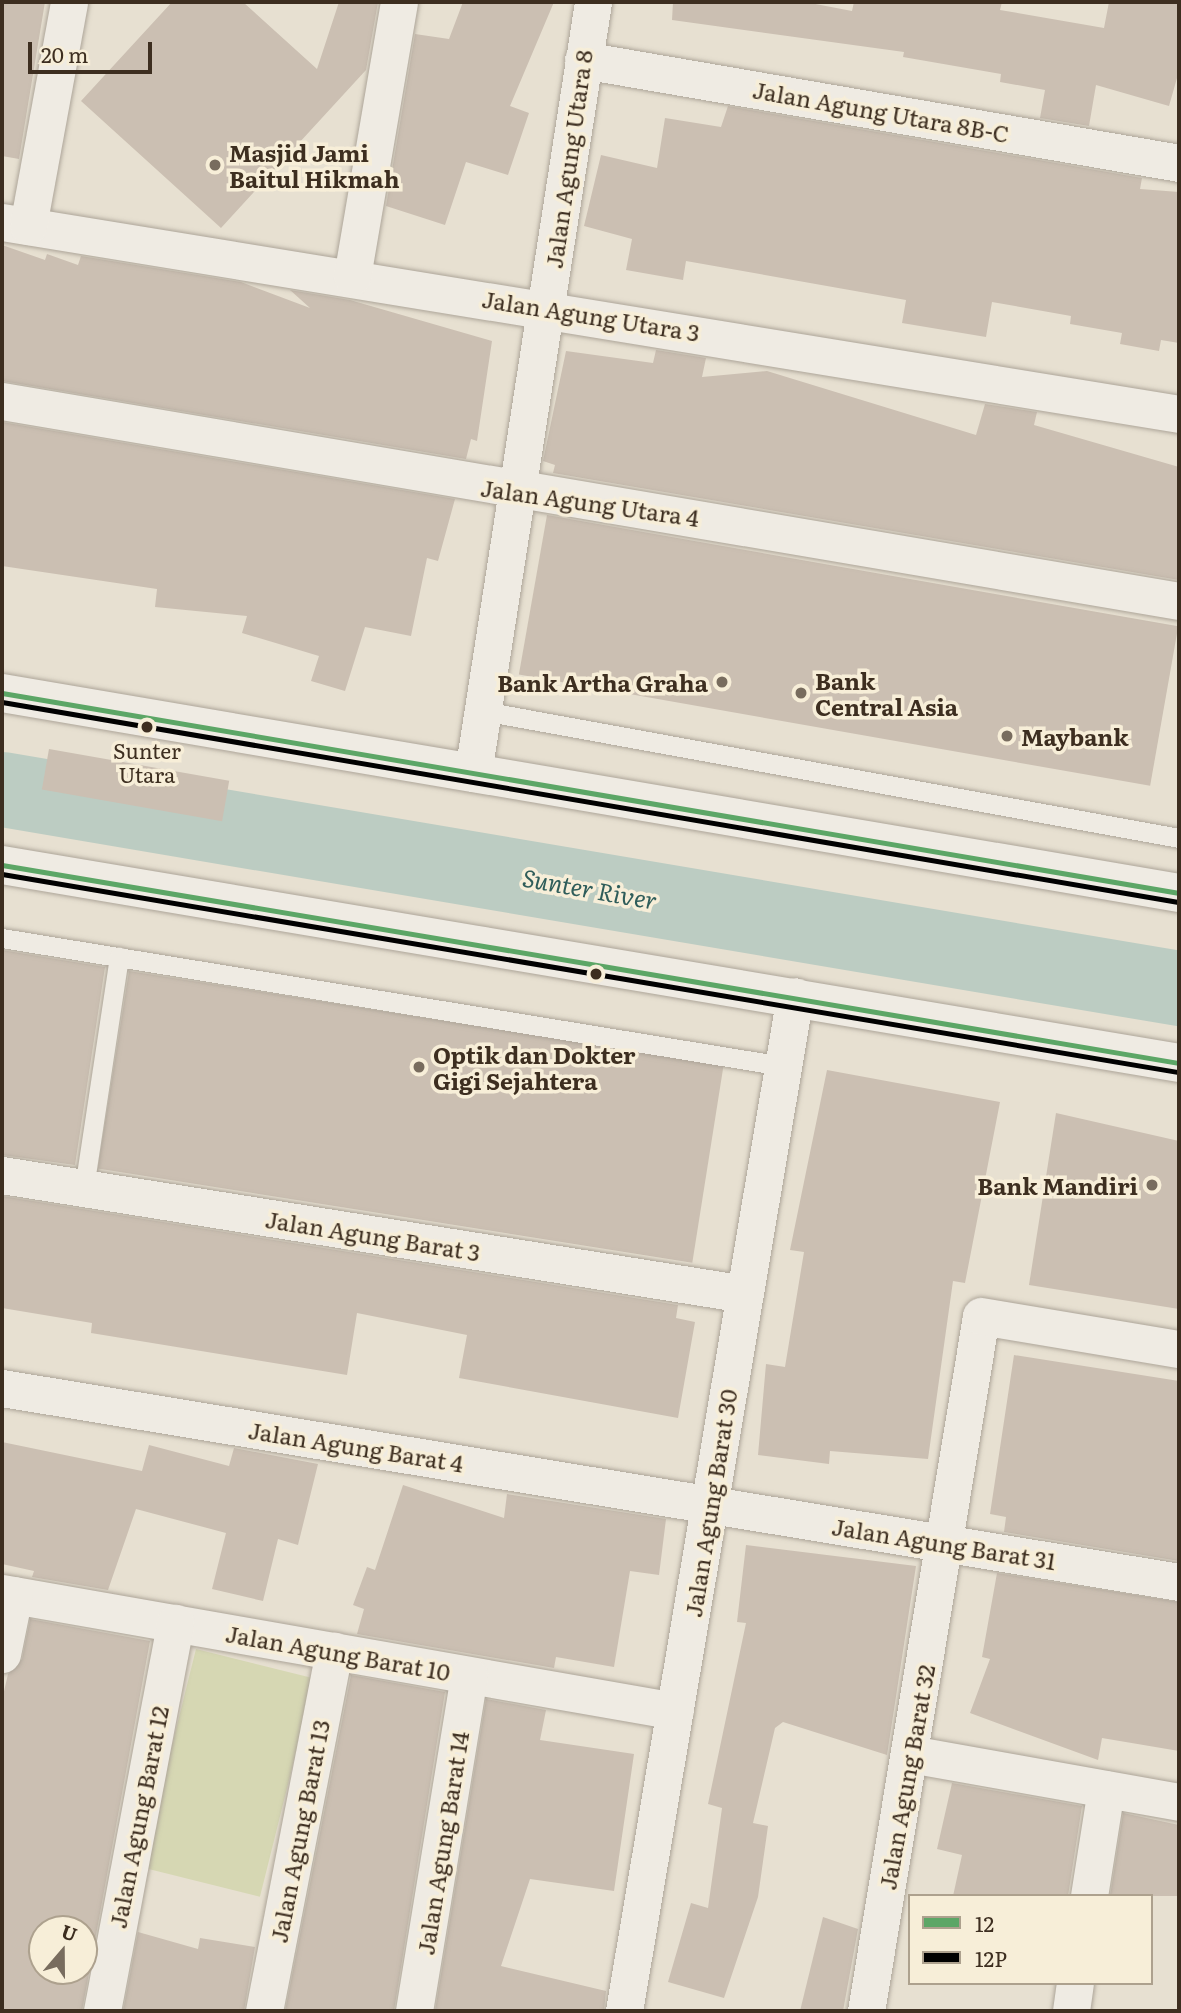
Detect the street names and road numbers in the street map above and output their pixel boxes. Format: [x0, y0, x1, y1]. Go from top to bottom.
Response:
street label: Jalan Agung Utara 8 [539, 48, 597, 270]
street label: Jalan Agung Utara 8B-C [751, 75, 1011, 147]
street label: Jalan Agung Utara 3 [480, 284, 702, 346]
street label: Jalan Agung Utara 4 [479, 473, 701, 531]
street label: Jalan Agung Barat 3 [264, 1204, 482, 1266]
street label: Jalan Agung Barat 30 [678, 1387, 742, 1619]
street label: Jalan Agung Barat 4 [246, 1415, 466, 1477]
street label: Jalan Agung Barat 31 [830, 1512, 1058, 1574]
street label: Jalan Agung Barat 10 [224, 1619, 452, 1685]
street label: Jalan Agung Barat 32 [873, 1662, 939, 1892]
street label: Jalan Agung Barat 12 [103, 1704, 173, 1930]
street label: Jalan Agung Barat 13 [264, 1717, 334, 1945]
street label: Jalan Agung Barat 14 [411, 1729, 473, 1957]

